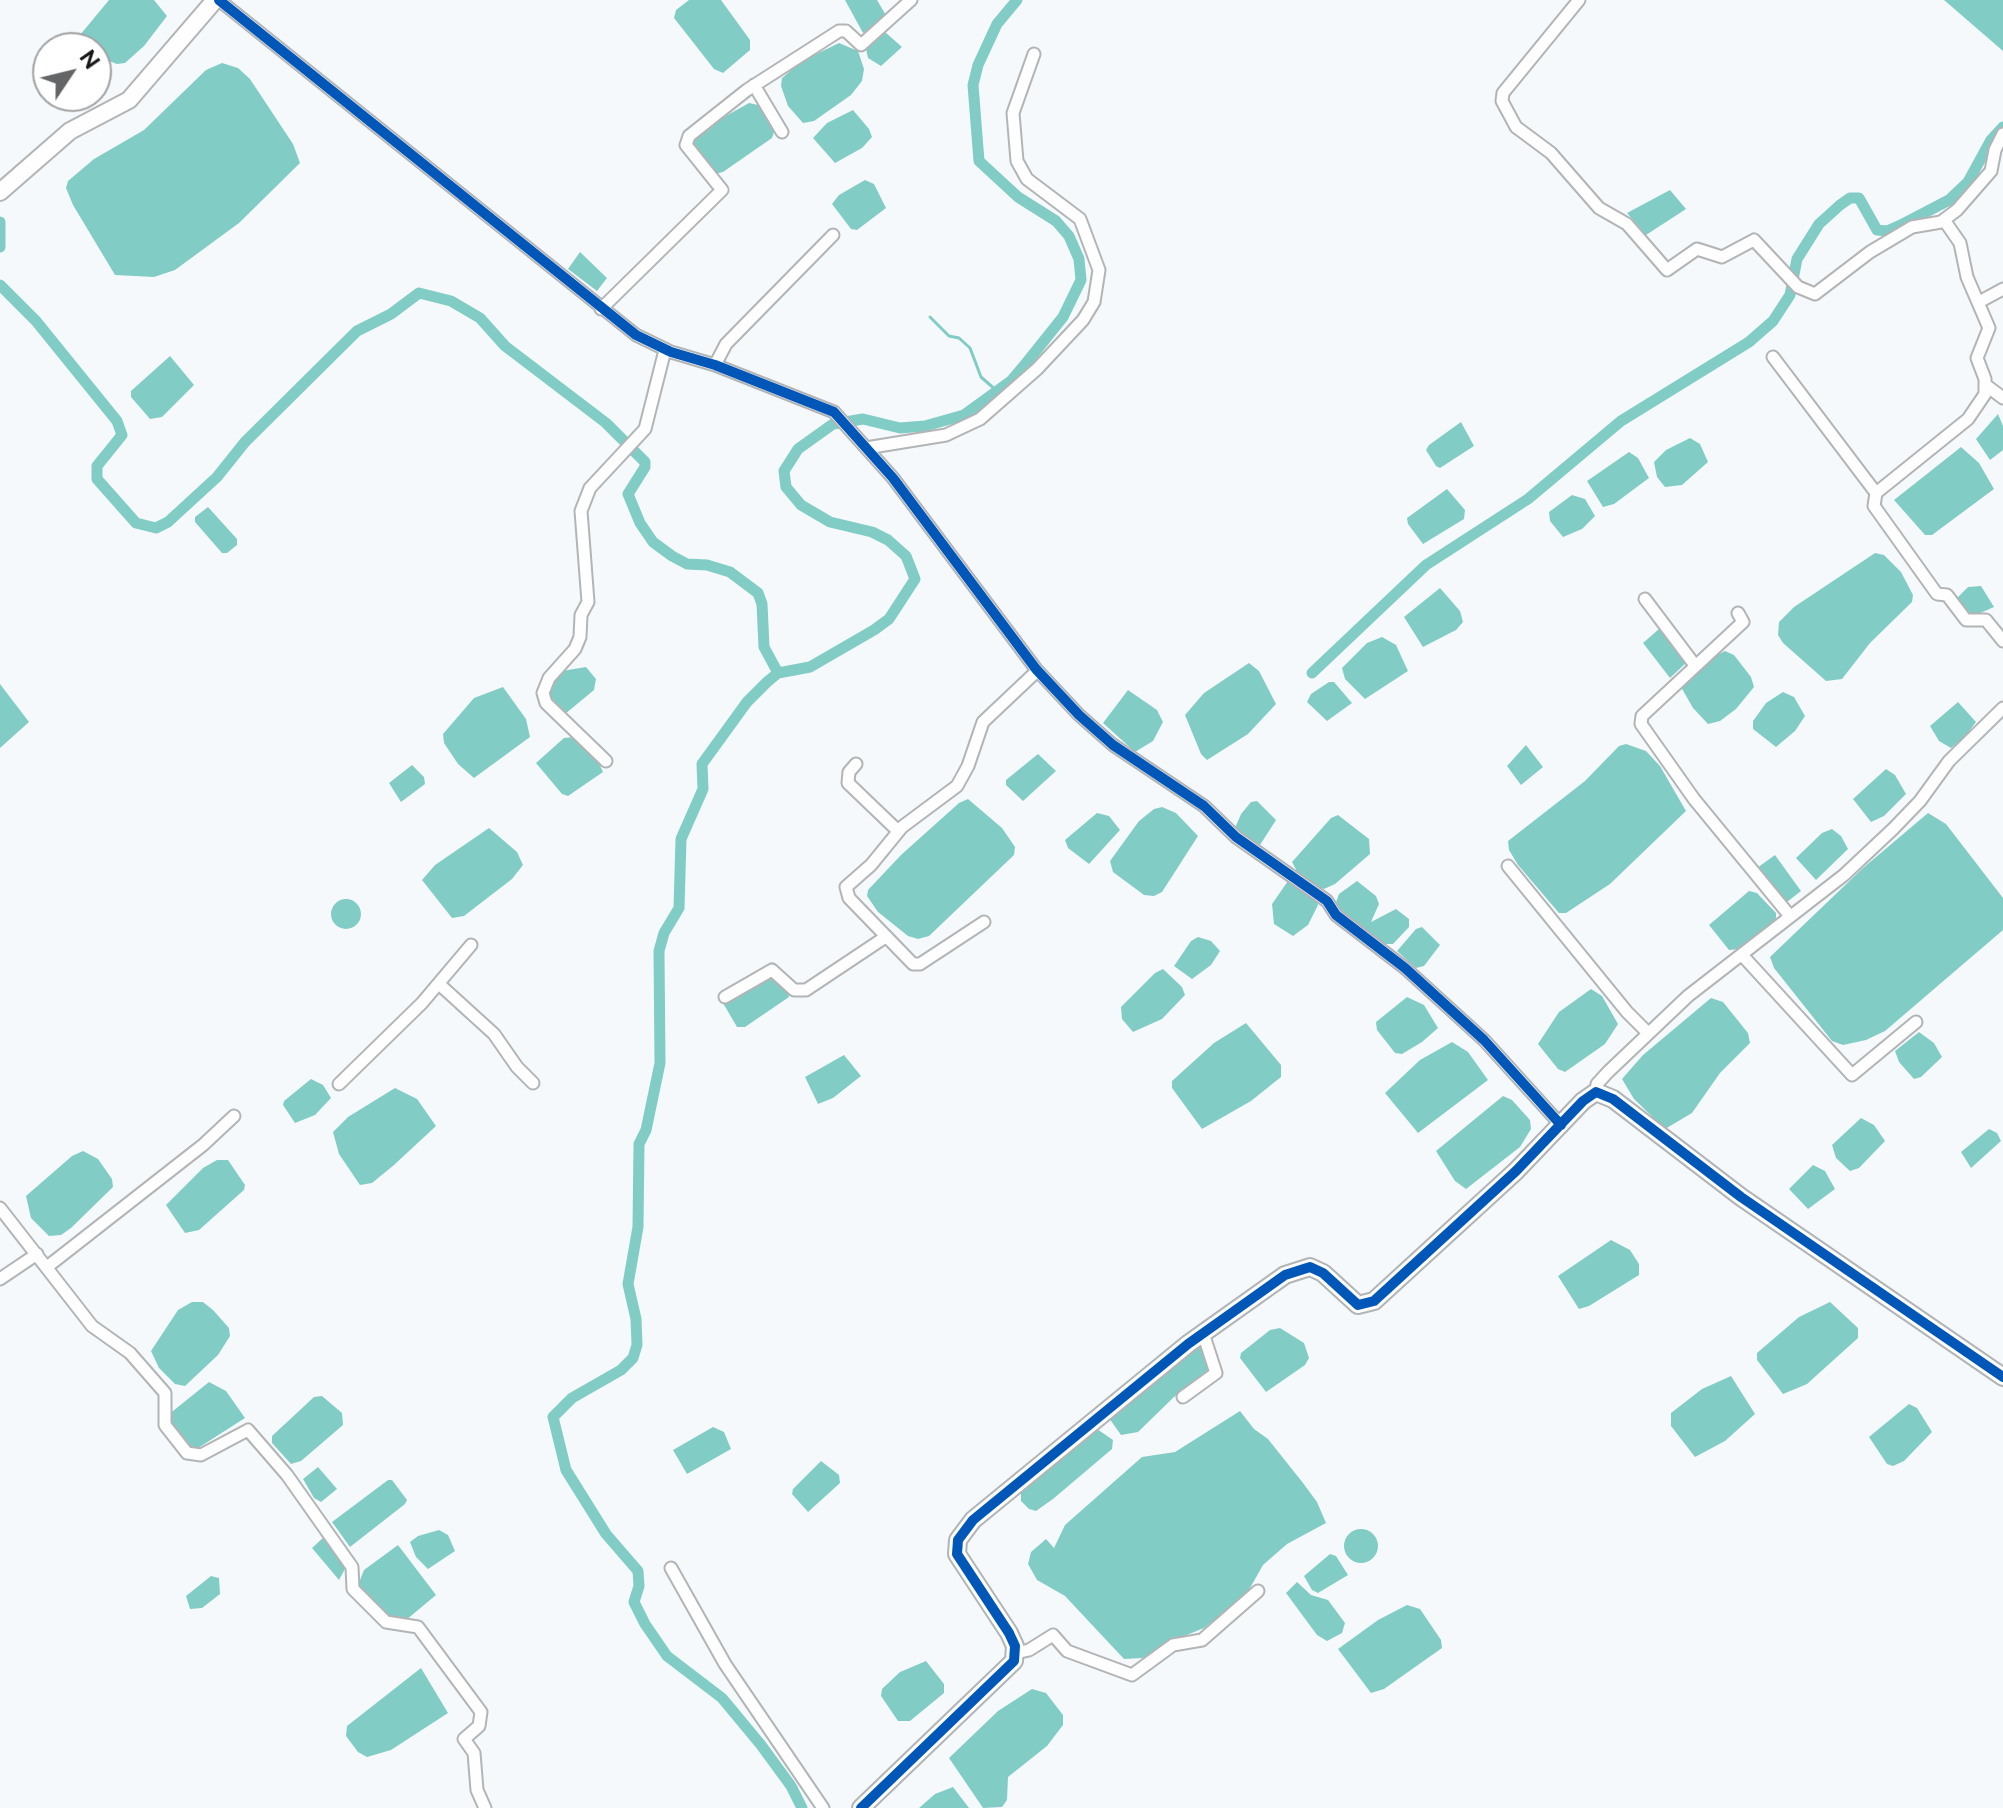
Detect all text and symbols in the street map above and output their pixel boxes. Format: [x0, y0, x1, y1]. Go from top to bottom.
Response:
north arrow [32, 32, 112, 112]
text: N [75, 45, 105, 74]

